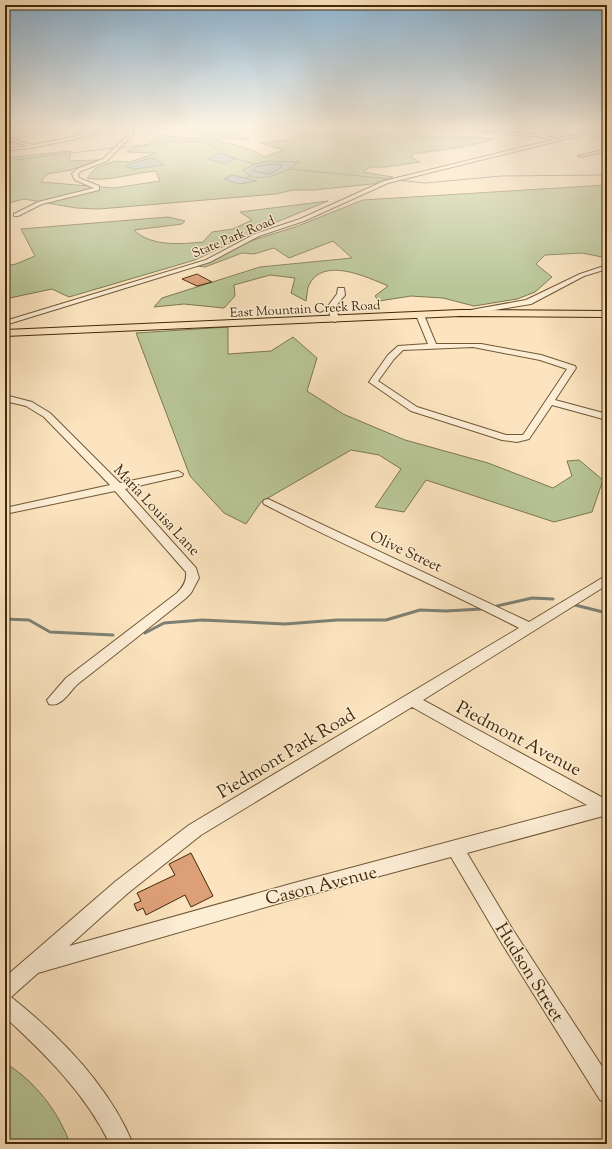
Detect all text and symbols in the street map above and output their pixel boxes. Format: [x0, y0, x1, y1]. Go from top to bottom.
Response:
street label: State Park Road [190, 212, 278, 263]
street label: East Mountain Creek Road [229, 297, 382, 323]
street label: Maria Louisa Lane [108, 461, 204, 561]
street label: Olive Street [366, 526, 445, 578]
street label: Piedmont Avenue [451, 696, 585, 784]
street label: Piedmont Park Road [213, 703, 361, 806]
street label: Cason Avenue [263, 861, 380, 913]
street label: Hudson Street [487, 918, 569, 1028]

